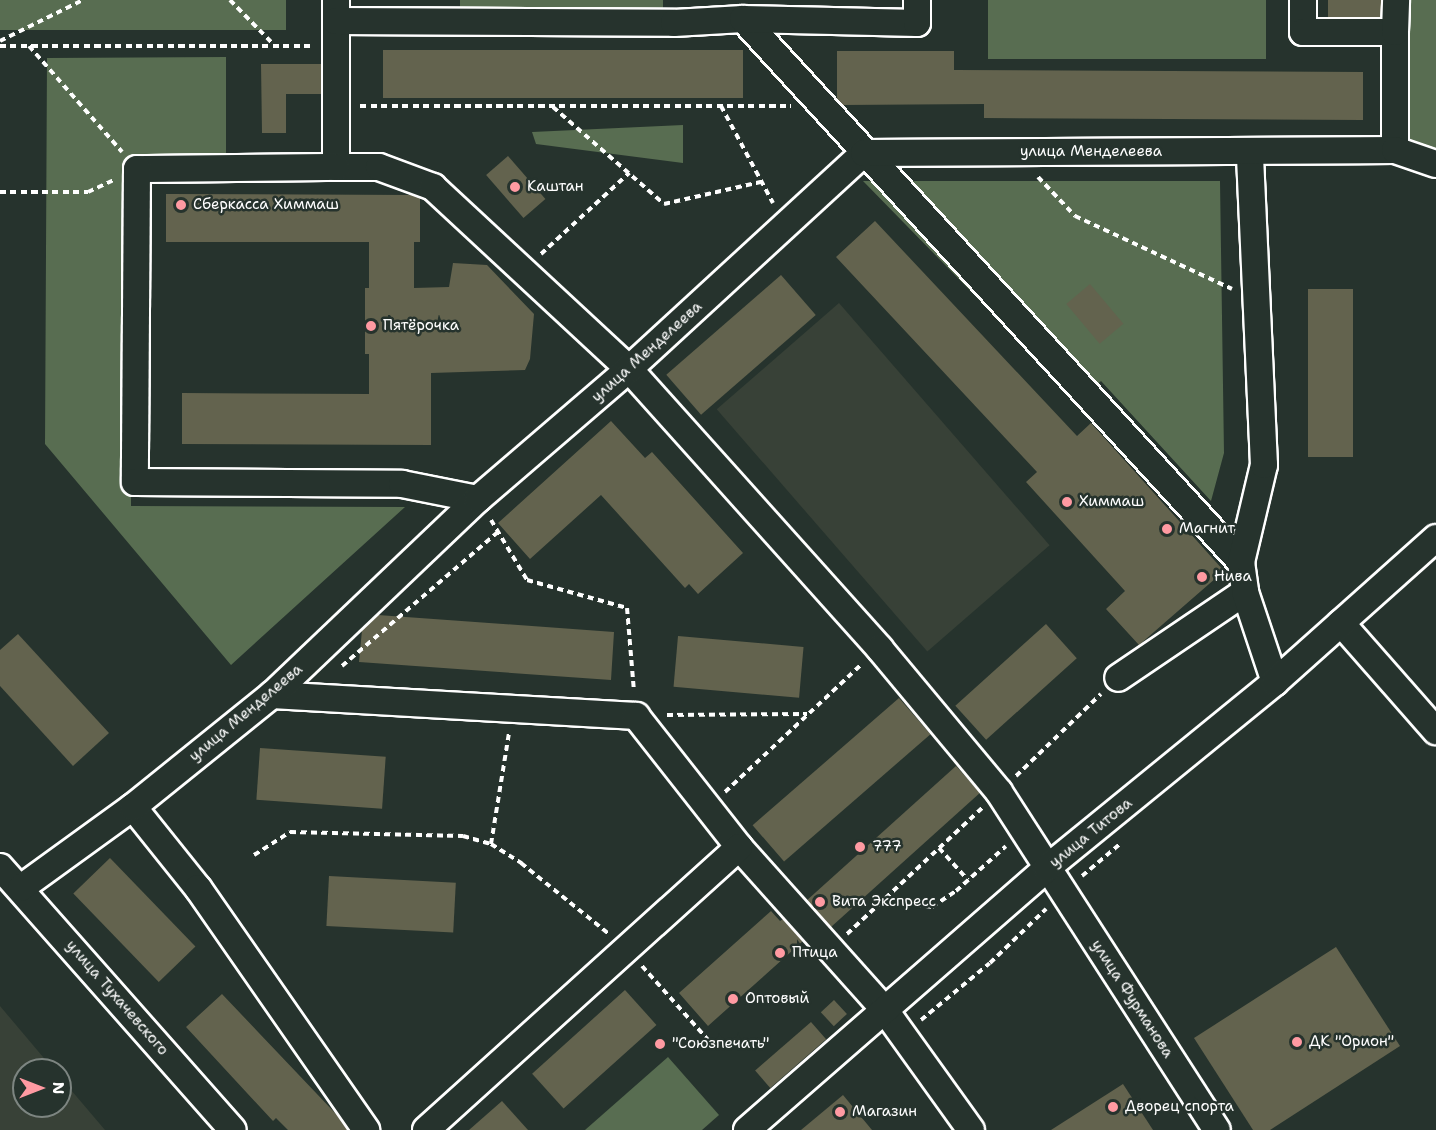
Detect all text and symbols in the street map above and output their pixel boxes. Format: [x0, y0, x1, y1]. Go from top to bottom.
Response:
street label: улица Менделеева [1020, 143, 1162, 161]
place label: Каштан [527, 178, 584, 196]
marker: Каштан [508, 180, 522, 194]
place label: Сберкасса Химмаш [193, 196, 339, 214]
marker: Сберкасса Химмаш [174, 198, 188, 212]
street label: улица Менделеева [588, 298, 706, 406]
place label: Пятёрочка [383, 317, 459, 335]
marker: Пятёрочка [364, 319, 378, 333]
place label: Химмаш [1079, 493, 1144, 511]
marker: Химмаш [1060, 495, 1074, 509]
place label: Магнит [1179, 520, 1235, 538]
marker: Магнит [1160, 522, 1174, 536]
place label: Нива [1214, 568, 1252, 586]
marker: Нива [1195, 570, 1209, 584]
street label: улица Менделеева [186, 660, 306, 766]
street label: улица Титова [1046, 794, 1136, 872]
place label: 777 [872, 838, 902, 856]
marker: 777 [853, 840, 867, 854]
place label: Вита Экспресс [832, 893, 936, 911]
marker: Вита Экспресс [813, 895, 827, 909]
street label: улица Тухачевского [62, 937, 172, 1059]
street label: улица Фурманова [1087, 937, 1177, 1061]
place label: Птица [792, 944, 838, 962]
marker: Птица [773, 946, 787, 960]
place label: Оптовый [745, 990, 809, 1008]
marker: Оптовый [726, 992, 740, 1006]
place label: ДК "Орион" [1309, 1033, 1394, 1051]
place label: "Союзпечать" [672, 1035, 769, 1053]
marker: ДК "Орион" [1290, 1035, 1304, 1049]
marker: "Союзпечать" [653, 1037, 667, 1051]
north arrow [12, 1058, 72, 1118]
text: N [48, 1082, 69, 1094]
place label: Дворец спорта [1125, 1098, 1234, 1116]
marker: Дворец спорта [1106, 1100, 1120, 1114]
place label: Магазин [852, 1103, 917, 1121]
marker: Магазин [833, 1105, 847, 1119]

